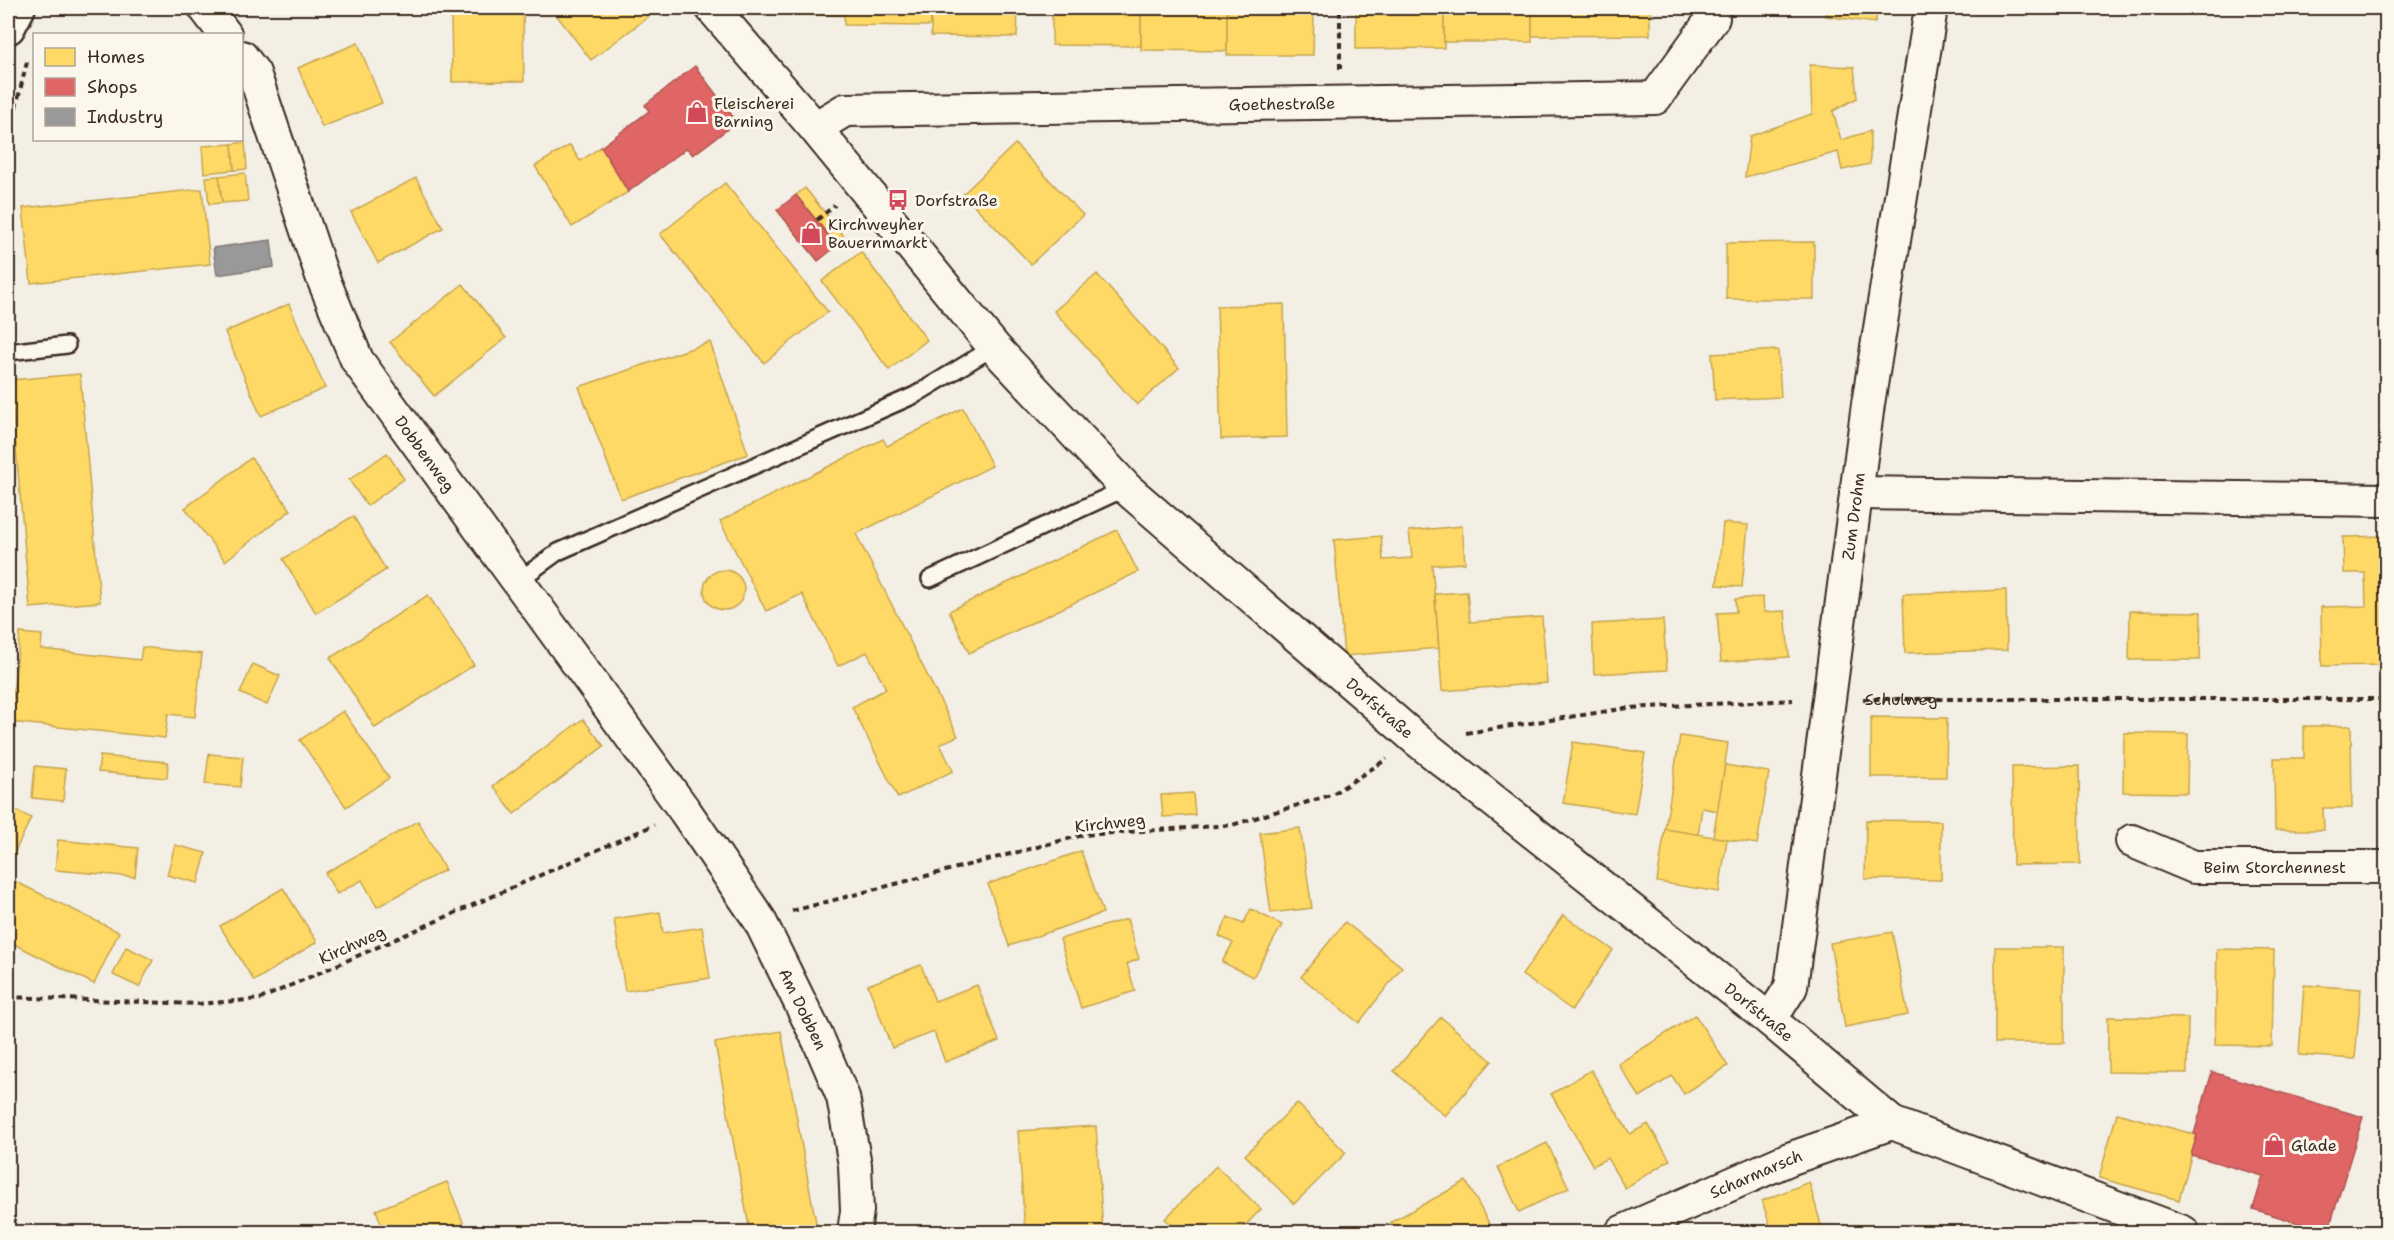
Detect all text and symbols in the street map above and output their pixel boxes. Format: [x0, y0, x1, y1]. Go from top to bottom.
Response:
legend [33, 33, 243, 141]
text: Homes [87, 45, 145, 69]
text: Shops [87, 75, 138, 99]
street label: Goethestraße [1229, 92, 1335, 115]
place label: Fleischerei Barning [714, 93, 794, 132]
shop icon: Fleischerei Barning [685, 100, 709, 124]
text: Industry [87, 105, 163, 129]
bus stop icon: Dorfstraße [886, 188, 910, 212]
place label: Dorfstraße [915, 190, 998, 211]
place label: Kirchweyher Bauernmarkt [828, 214, 928, 253]
shop icon: Kirchweyher Bauernmarkt [799, 221, 823, 245]
street label: Dobbenweg [390, 411, 460, 496]
street label: Zum Drohm [1837, 471, 1869, 561]
street label: Dorfstraße [1342, 673, 1418, 743]
street label: Schulweg [1865, 689, 1937, 710]
street label: Kirchweg [1074, 809, 1146, 837]
street label: Beim Storchennest [2203, 857, 2346, 878]
street label: Kirchweg [315, 921, 389, 969]
street label: Am Dobben [774, 965, 832, 1053]
street label: Dorfstraße [1720, 978, 1798, 1046]
shop icon: Glade [2262, 1133, 2286, 1157]
place label: Glade [2291, 1135, 2337, 1156]
street label: Scharmarsch [1706, 1145, 1805, 1203]

